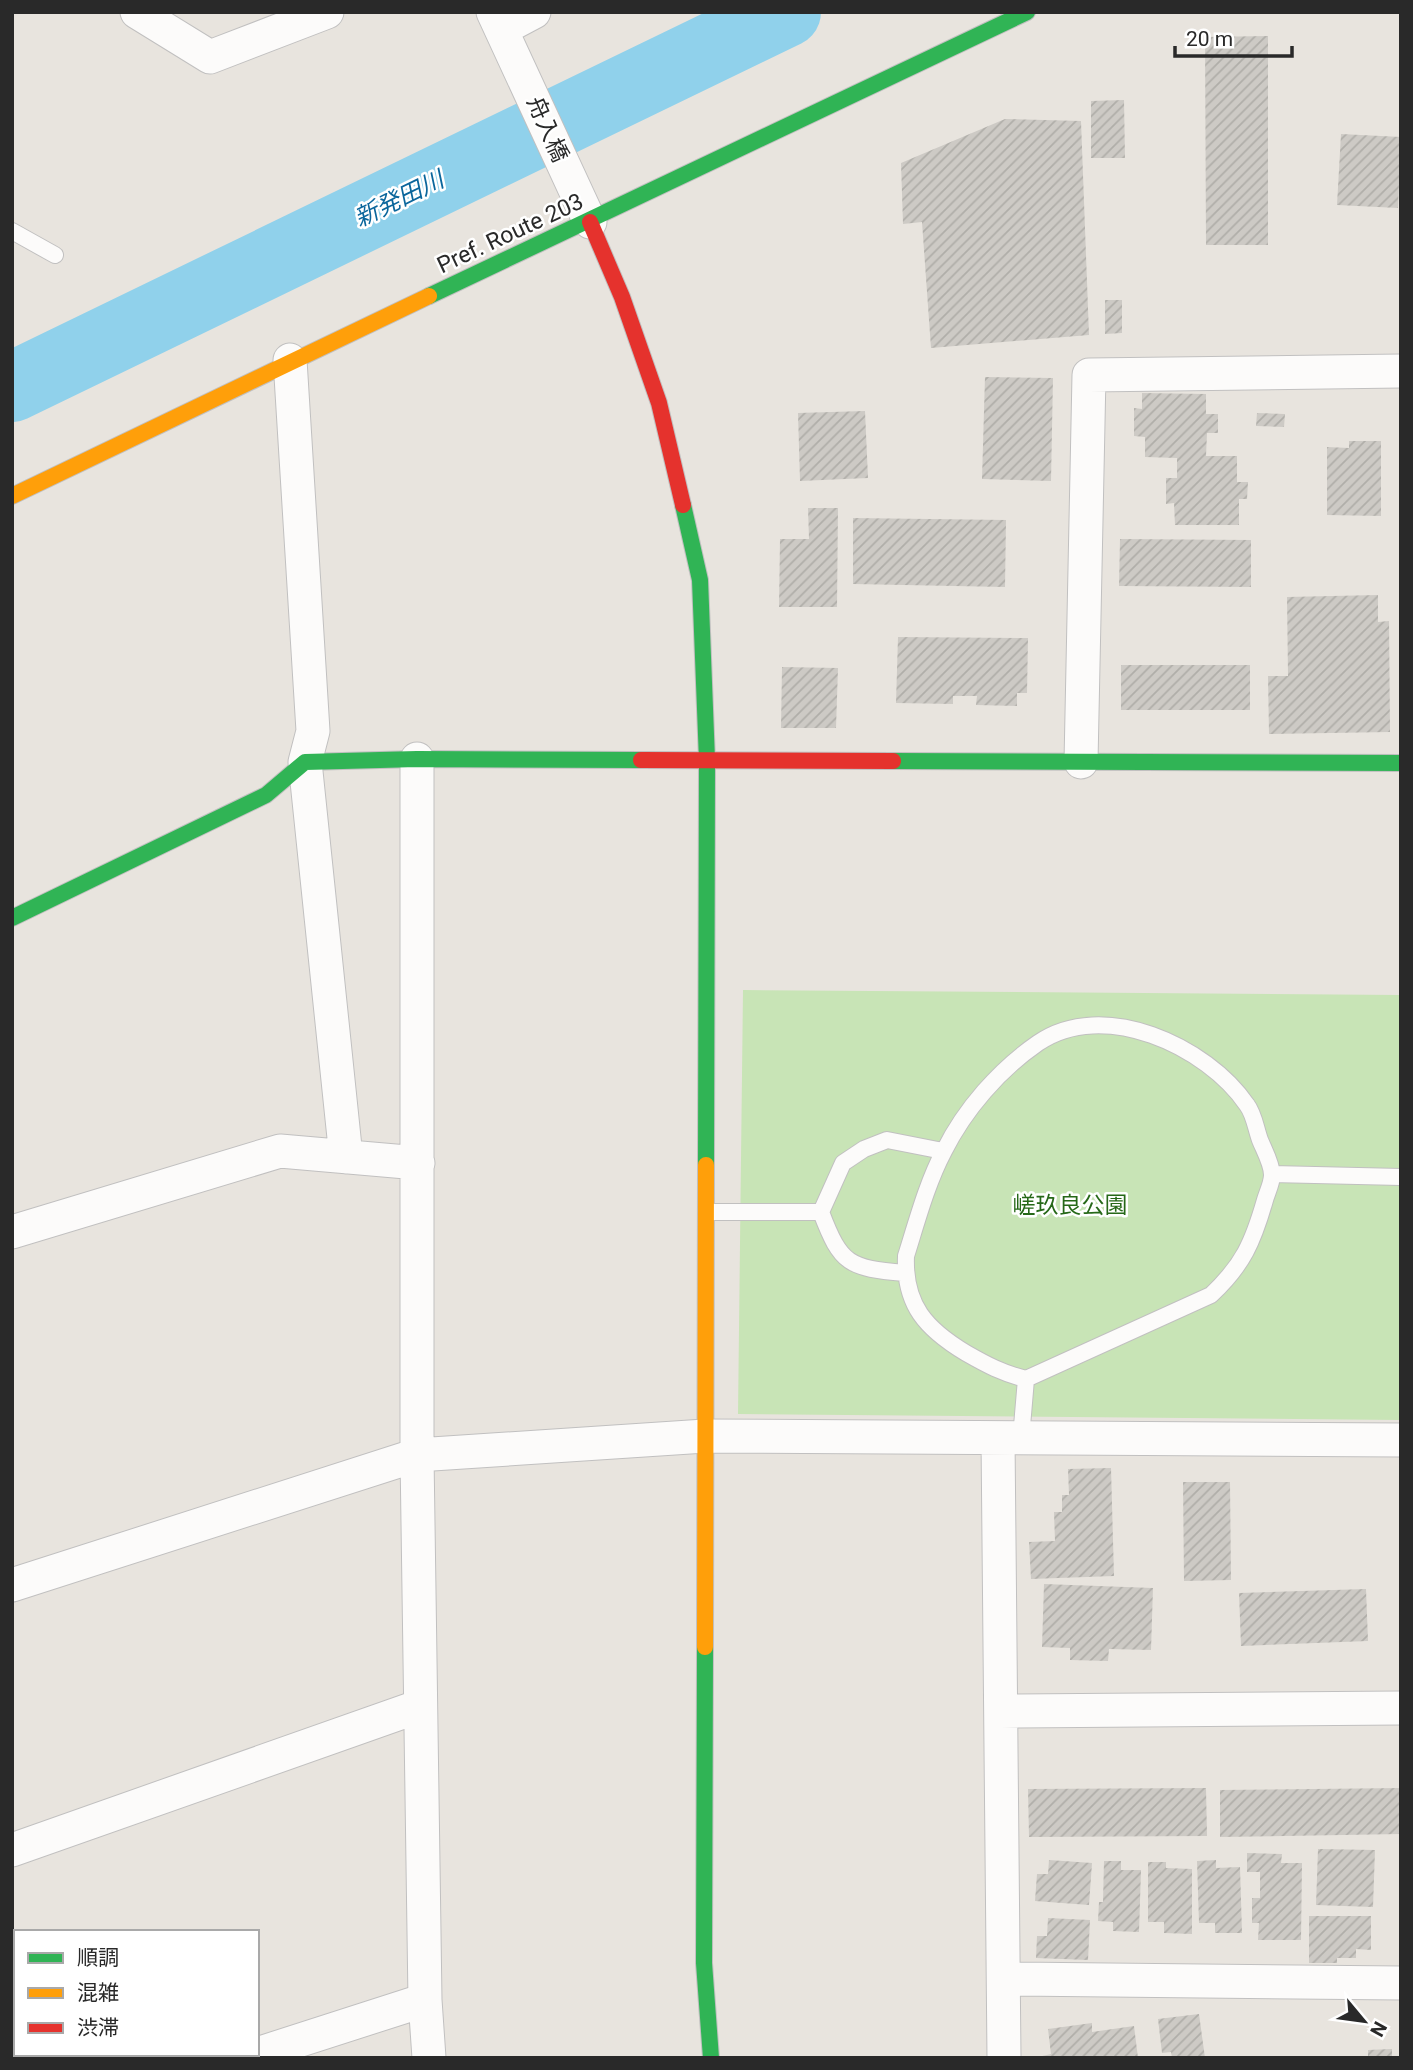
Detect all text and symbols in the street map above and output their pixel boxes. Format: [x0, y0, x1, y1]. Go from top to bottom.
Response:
scale bar [1175, 14, 1292, 58]
text: 20 m [1186, 27, 1233, 51]
street label: 舟入橋 [521, 92, 574, 166]
water label: 新発田川 [350, 164, 451, 233]
street label: Pref. Route 203 [433, 188, 588, 279]
park label: 嵯玖良公園 [1013, 1192, 1128, 1219]
legend [14, 1930, 259, 2056]
text: 順調 [77, 1946, 119, 1970]
text: 混雑 [77, 1981, 119, 2005]
north arrow [1329, 1986, 1399, 2056]
text: 渋滞 [77, 2016, 119, 2040]
text: N [1365, 2018, 1392, 2040]

